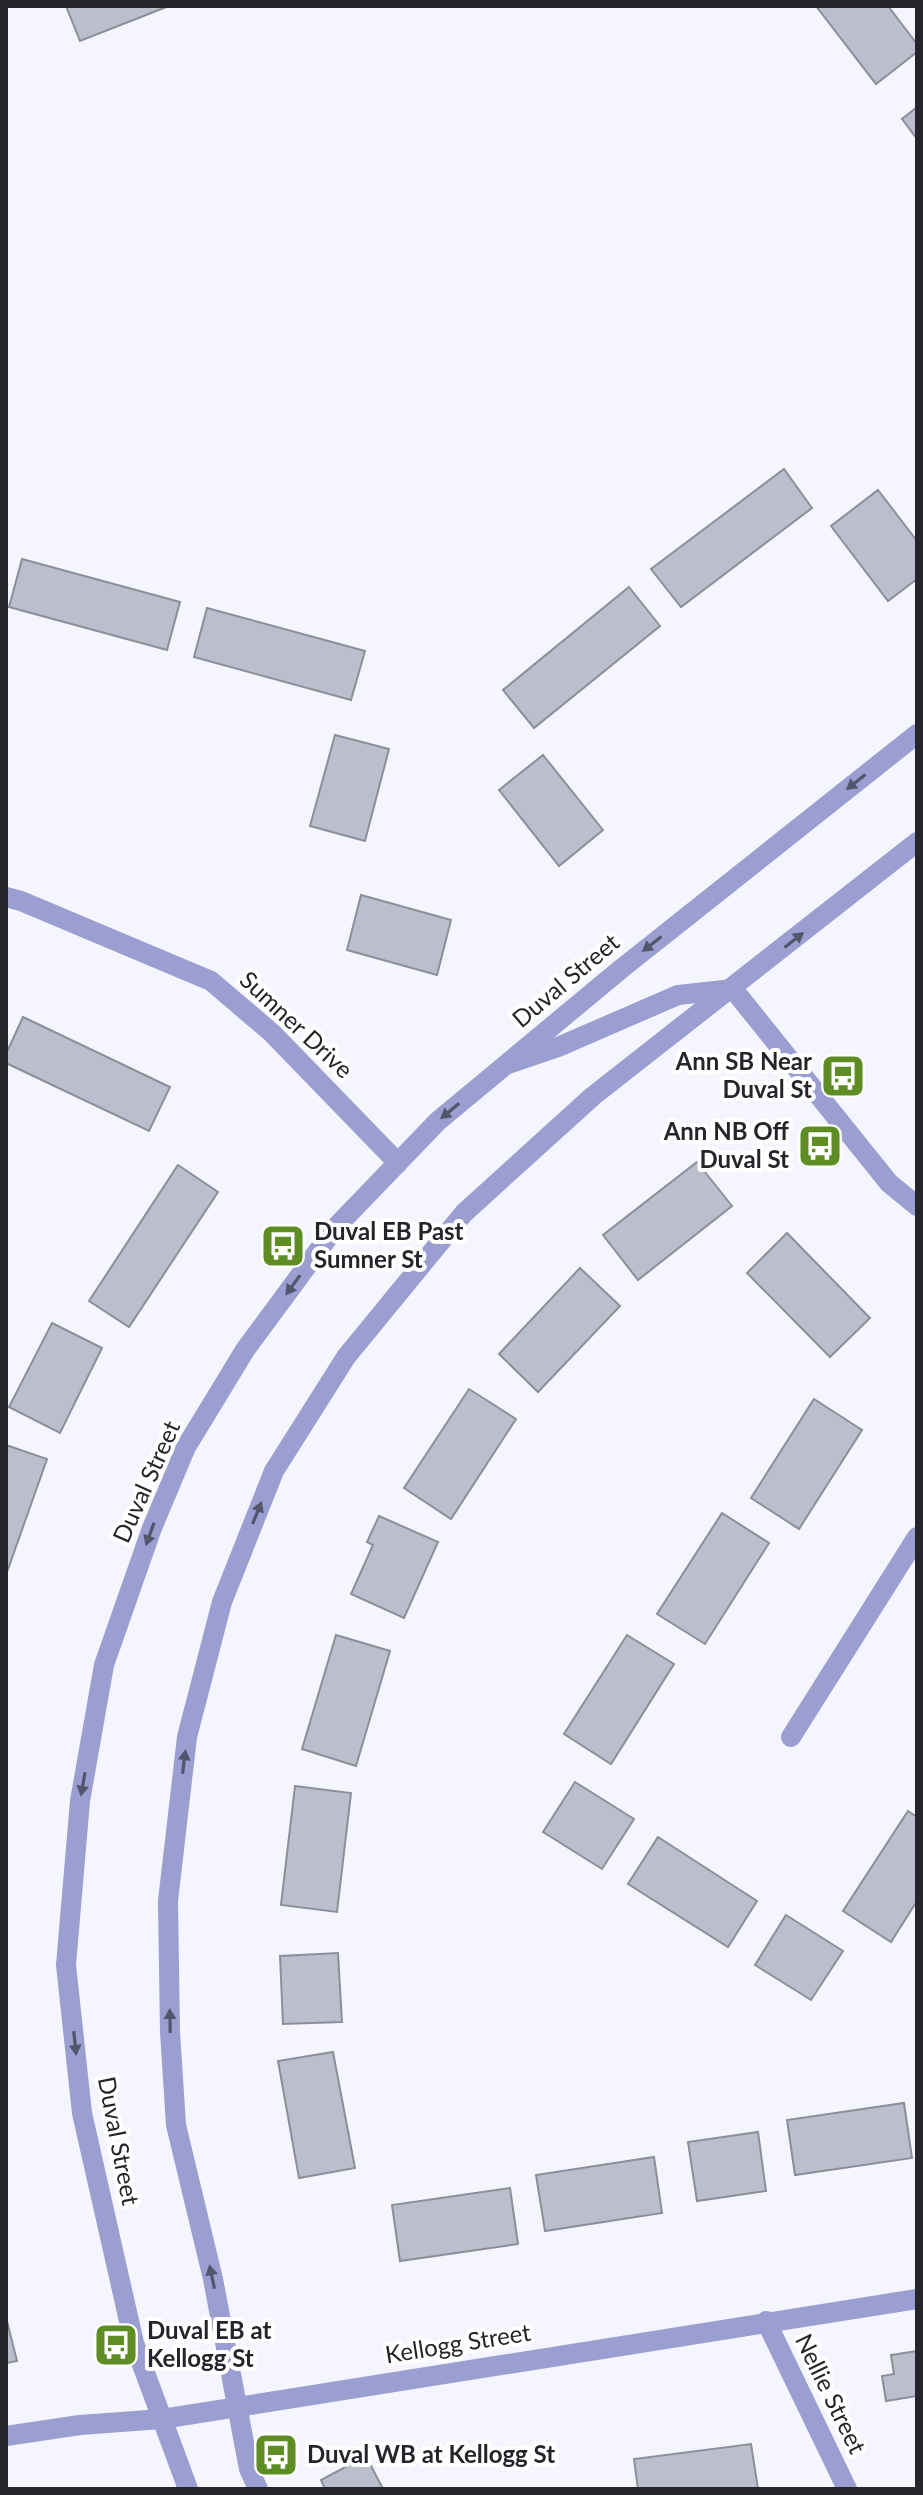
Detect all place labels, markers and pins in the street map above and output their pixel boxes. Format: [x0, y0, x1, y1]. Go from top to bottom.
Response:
place label: Ann SB Near Duval St [675, 1046, 812, 1103]
bus stop icon: Ann SB Near Duval St [819, 1052, 867, 1100]
place label: Ann NB Off Duval St [663, 1116, 790, 1173]
bus stop icon: Ann NB Off Duval St [796, 1122, 844, 1170]
place label: Duval EB Past Sumner St [314, 1216, 464, 1273]
bus stop icon: Duval EB Past Sumner St [259, 1222, 307, 1270]
place label: Duval EB at Kellogg St [147, 2315, 271, 2372]
bus stop icon: Duval EB at Kellogg St [92, 2321, 140, 2369]
bus stop icon: Duval WB at Kellogg St [252, 2431, 300, 2479]
place label: Duval WB at Kellogg St [307, 2439, 555, 2468]

